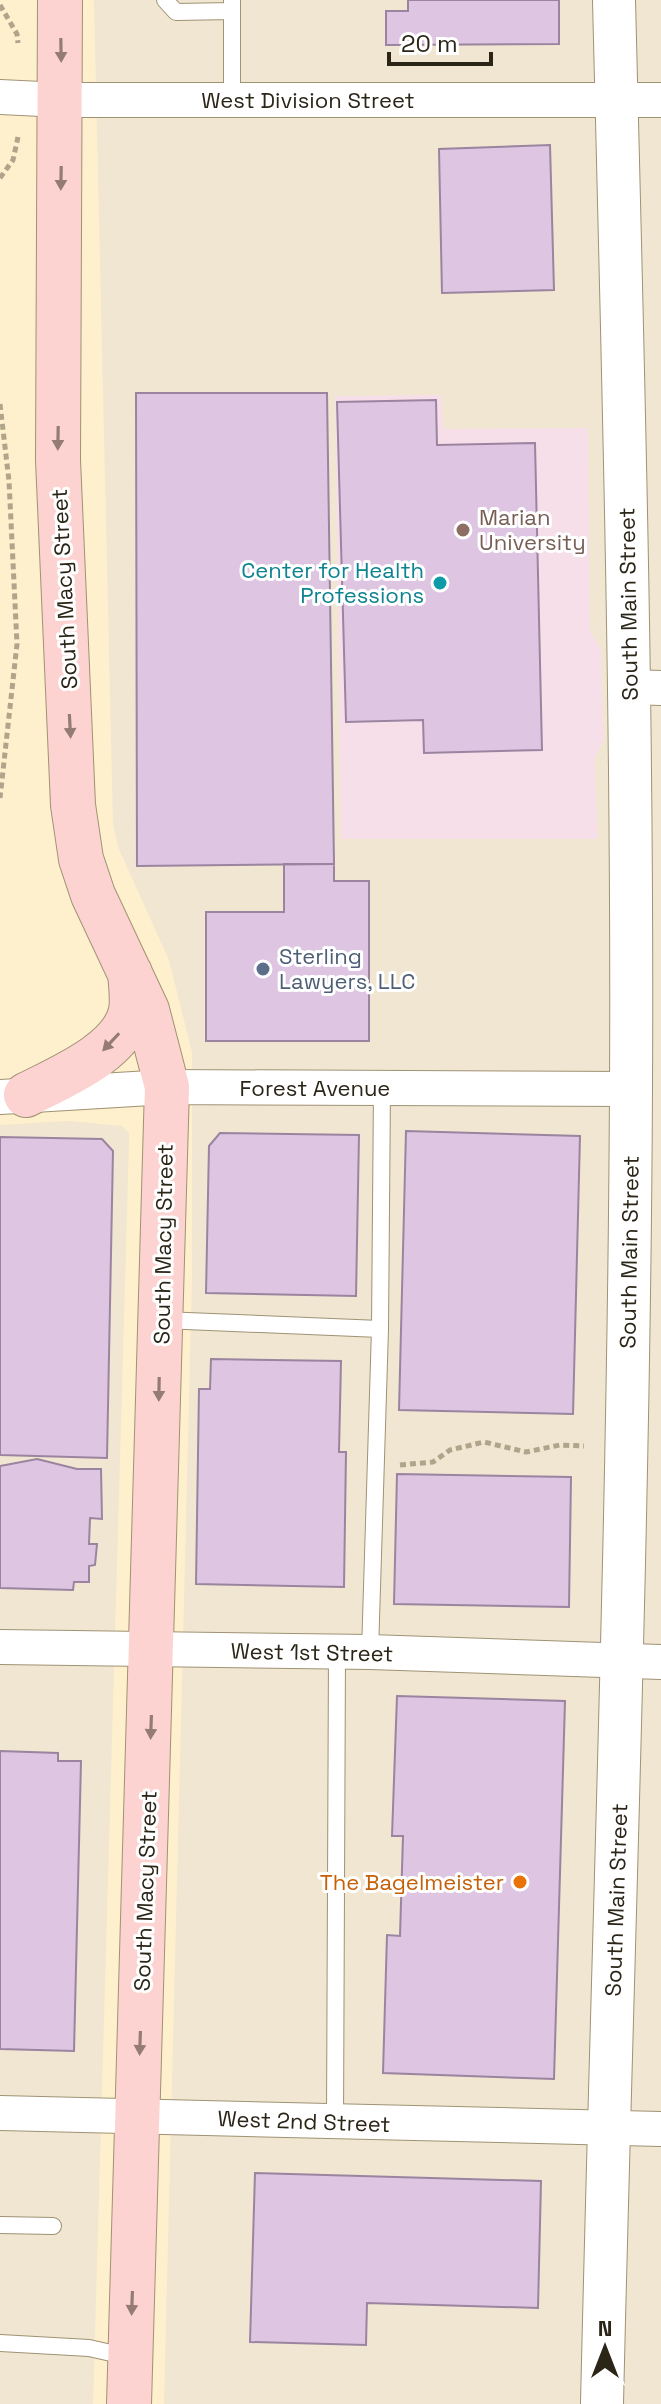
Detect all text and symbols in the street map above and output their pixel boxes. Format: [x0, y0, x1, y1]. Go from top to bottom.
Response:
scale bar [389, 16, 491, 66]
text: 20 m [401, 28, 458, 59]
one-way arrow [55, 38, 67, 63]
street label: West Division Street [201, 86, 415, 114]
one-way arrow [55, 166, 67, 191]
one-way arrow [52, 426, 64, 451]
street label: South Macy Street [45, 488, 83, 690]
place label: Marian University [479, 503, 586, 556]
street label: South Main Street [612, 507, 644, 701]
marker: Marian University [454, 521, 472, 539]
place label: Center for Health Professions [241, 556, 424, 609]
marker: Center for Health Professions [431, 574, 449, 592]
one-way arrow [63, 714, 76, 739]
place label: Sterling Lawyers, LLC [279, 942, 415, 995]
marker: Sterling Lawyers, LLC [254, 960, 272, 978]
one-way arrow [102, 1032, 120, 1051]
street label: Forest Avenue [240, 1074, 390, 1102]
street label: South Macy Street [147, 1143, 179, 1345]
street label: South Main Street [613, 1155, 645, 1349]
one-way arrow [153, 1377, 166, 1402]
street label: West 1st Street [230, 1637, 394, 1667]
one-way arrow [144, 1715, 157, 1740]
street label: South Macy Street [128, 1790, 162, 1992]
street label: South Main Street [599, 1803, 633, 1997]
place label: The Bagelmeister [320, 1868, 504, 1896]
marker: The Bagelmeister [511, 1873, 529, 1891]
one-way arrow [134, 2031, 147, 2056]
street label: West 2nd Street [217, 2104, 391, 2138]
one-way arrow [126, 2291, 139, 2316]
north arrow [565, 2308, 645, 2388]
text: N [598, 2314, 612, 2342]

